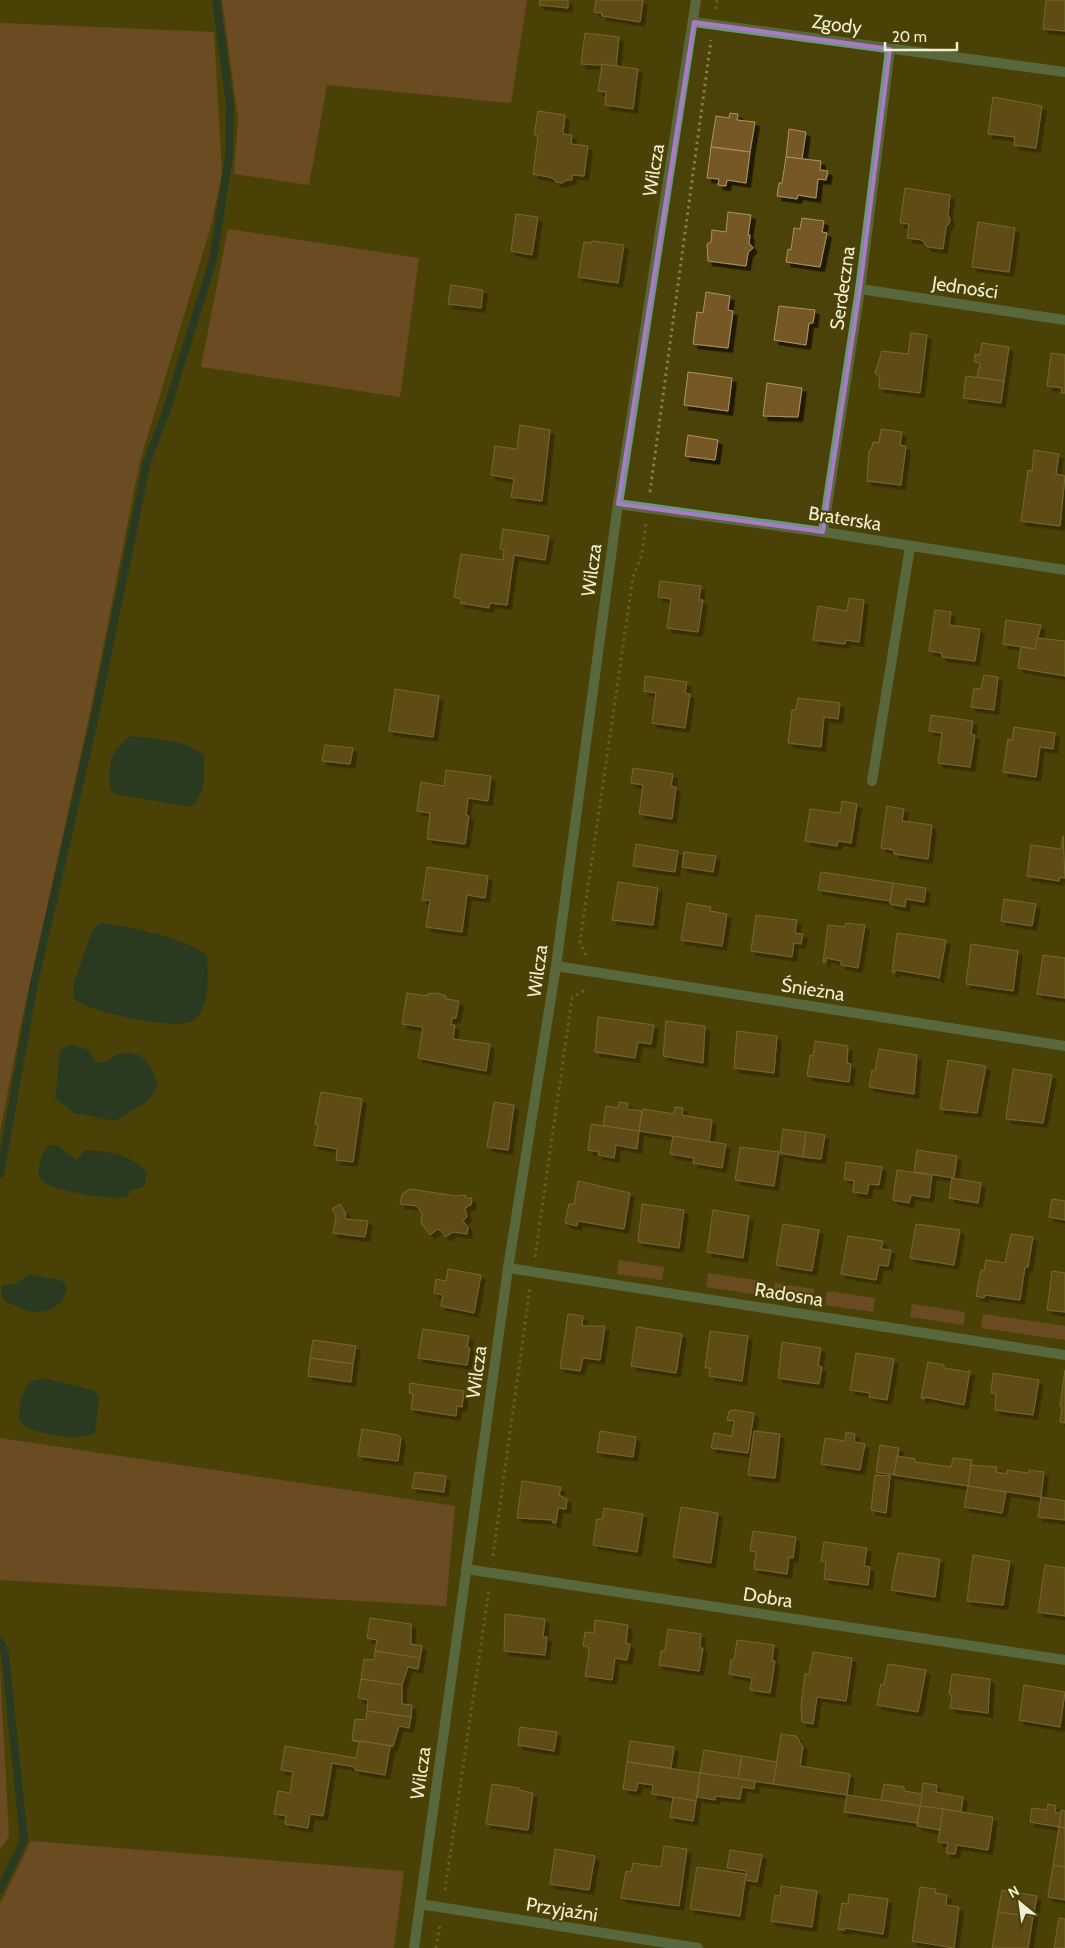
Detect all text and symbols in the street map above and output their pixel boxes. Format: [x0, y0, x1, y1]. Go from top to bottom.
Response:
street label: Zgody [811, 10, 864, 39]
scale bar [885, 20, 958, 52]
text: 20 m [892, 28, 927, 46]
street label: Wilcza [638, 142, 669, 198]
street label: Serdeczna [825, 245, 860, 331]
street label: Jedności [929, 271, 999, 304]
street label: Braterska [807, 501, 883, 536]
street label: Wilcza [576, 542, 607, 598]
street label: Wilcza [522, 943, 553, 999]
street label: Śnieżna [779, 972, 847, 1006]
street label: Radosna [753, 1278, 825, 1311]
street label: Wilcza [461, 1344, 492, 1400]
street label: Dobra [742, 1582, 794, 1613]
street label: Wilcza [405, 1745, 436, 1801]
north arrow [995, 1878, 1045, 1928]
text: N [1005, 1881, 1022, 1902]
street label: Przyjaźni [525, 1893, 599, 1926]

